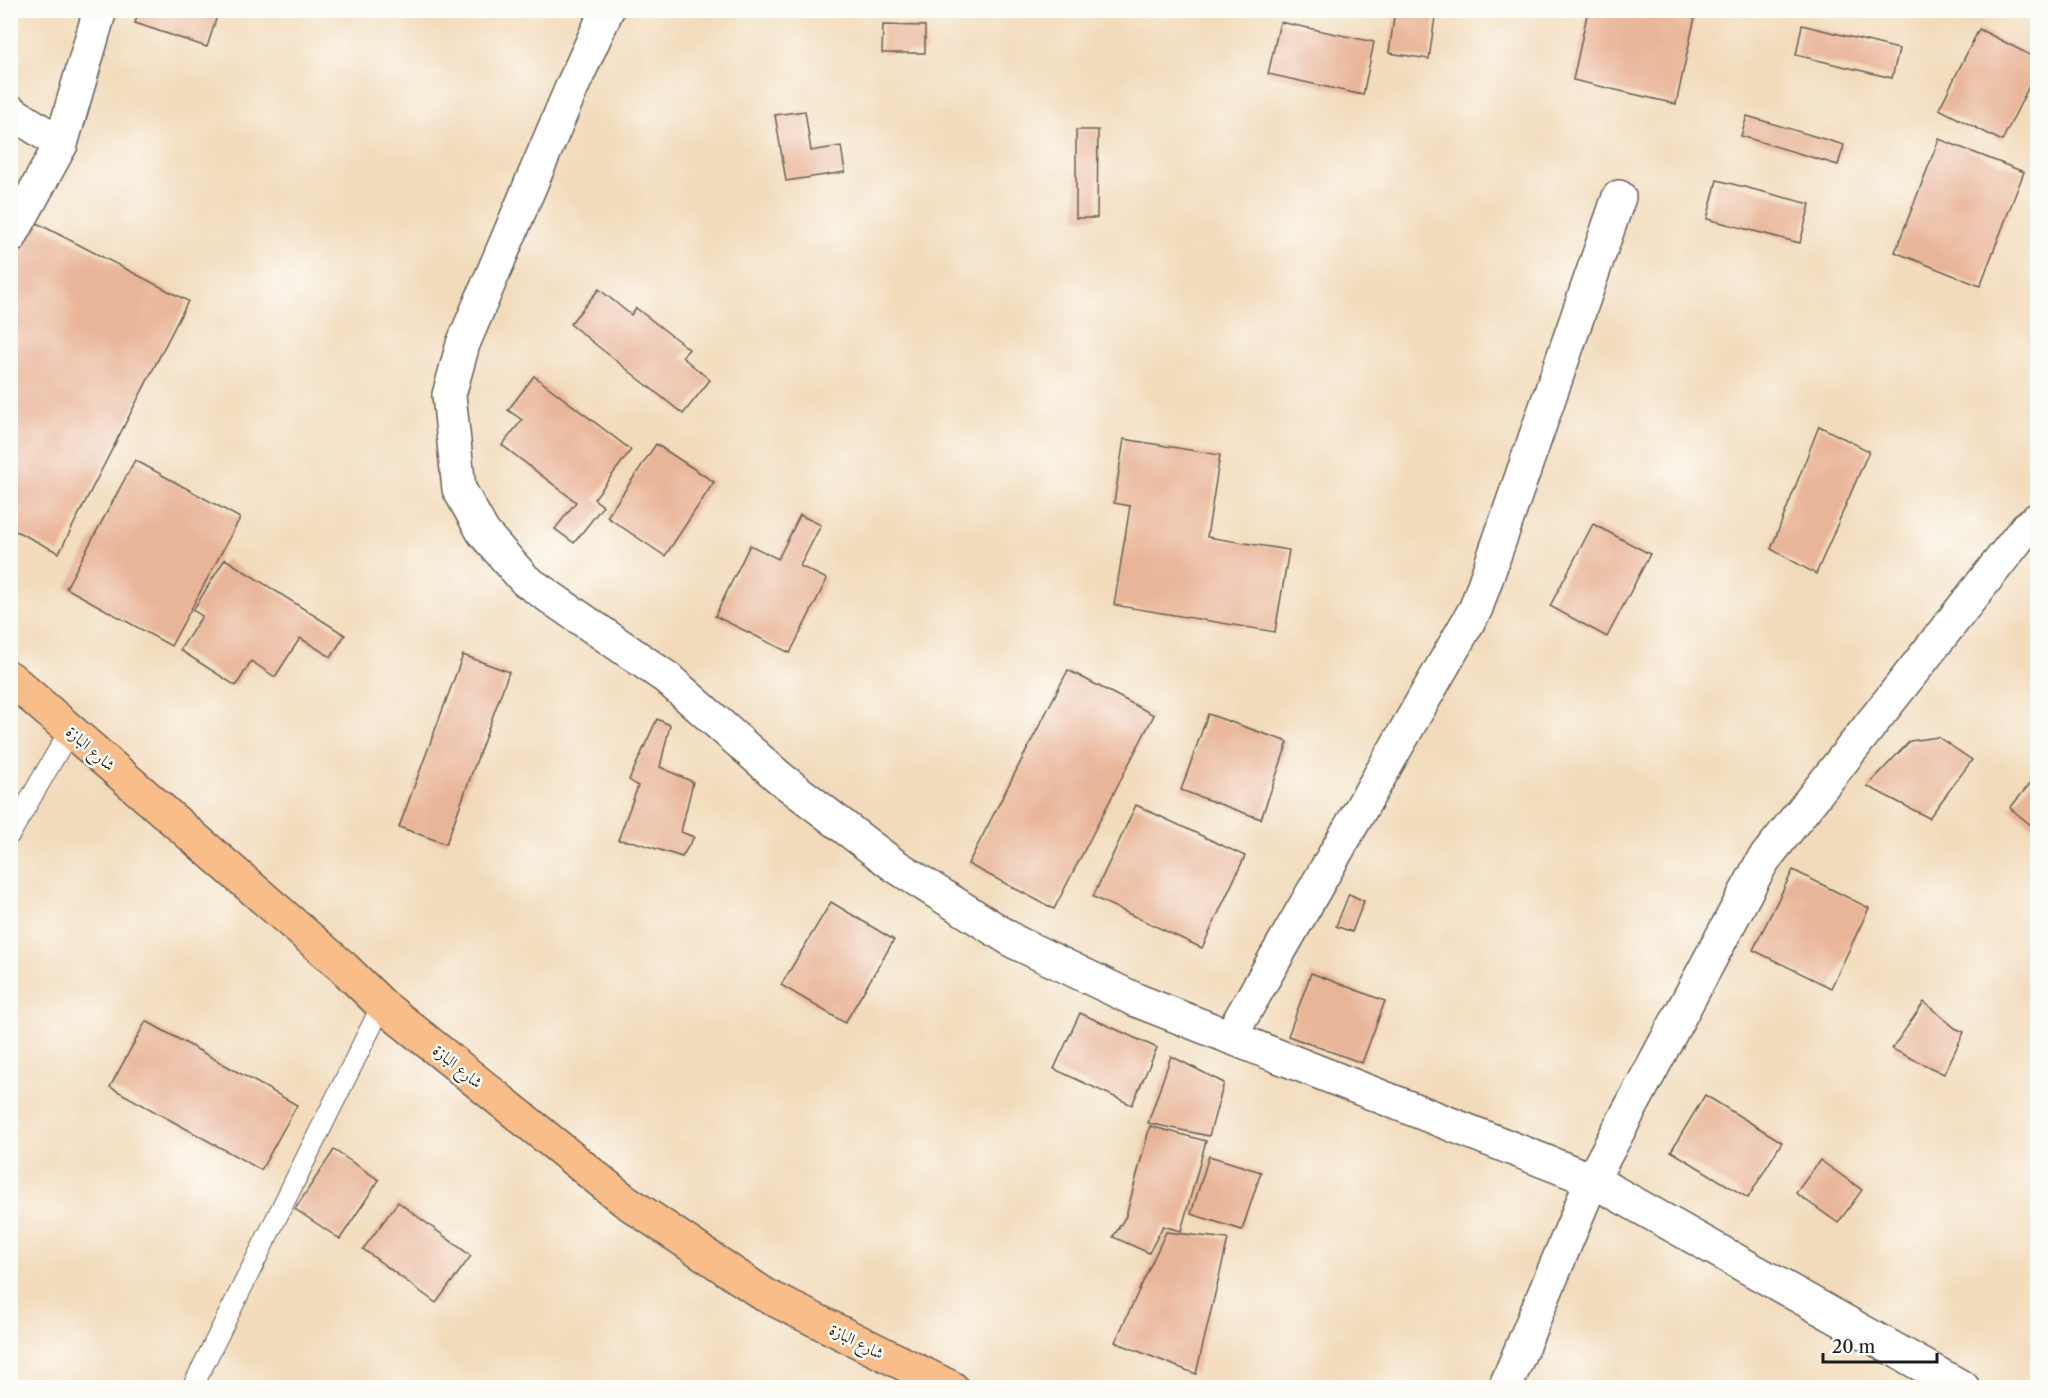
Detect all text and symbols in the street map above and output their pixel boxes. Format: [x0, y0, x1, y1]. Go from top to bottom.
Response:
street label: شارع البازة [60, 721, 120, 778]
street label: شارع البازة [427, 1040, 487, 1095]
street label: شارع البازة [825, 1319, 887, 1367]
scale bar [1823, 1326, 1937, 1364]
text: 20 m [1832, 1336, 1876, 1358]

